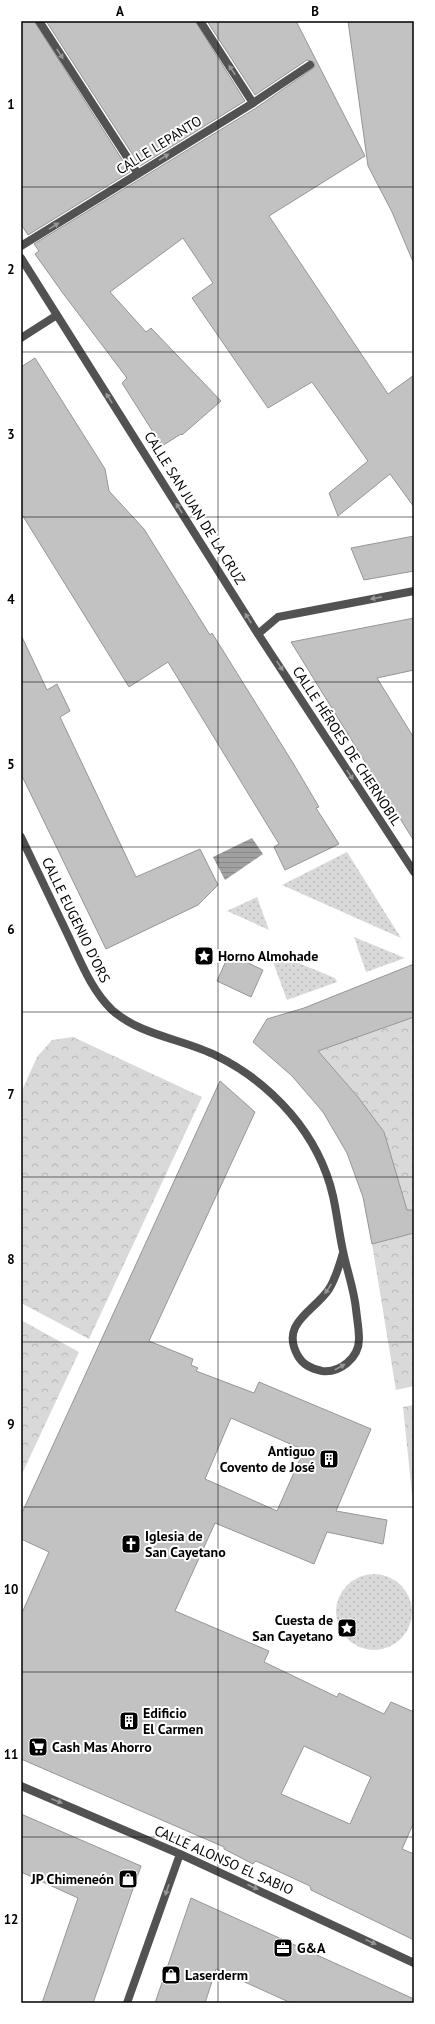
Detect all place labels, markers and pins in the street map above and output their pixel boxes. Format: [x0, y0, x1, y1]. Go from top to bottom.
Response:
place icon: Horno Almohade [193, 945, 215, 967]
place label: Horno Almohade [218, 947, 318, 965]
place label: Antiguo Covento de José [220, 1442, 315, 1476]
building icon: Antiguo Covento de José [318, 1448, 340, 1470]
place label: Iglesia de San Cayetano [145, 1527, 226, 1561]
church icon: Iglesia de San Cayetano [120, 1533, 142, 1555]
place label: Cuesta de San Cayetano [252, 1611, 333, 1645]
place icon: Cuesta de San Cayetano [336, 1617, 358, 1639]
place label: Edificio El Carmen [143, 1704, 203, 1738]
building icon: Edificio El Carmen [118, 1710, 140, 1732]
supermarket icon: Cash Mas Ahorro [27, 1736, 49, 1758]
place label: Cash Mas Ahorro [52, 1738, 152, 1756]
shop icon: JP Chimeneón [117, 1868, 139, 1890]
place label: JP Chimeneón [30, 1870, 114, 1888]
office icon: G&A [272, 1937, 294, 1959]
place label: G&A [297, 1939, 326, 1957]
shop icon: Laserderm [160, 1964, 182, 1986]
place label: Laserderm [185, 1966, 248, 1984]

